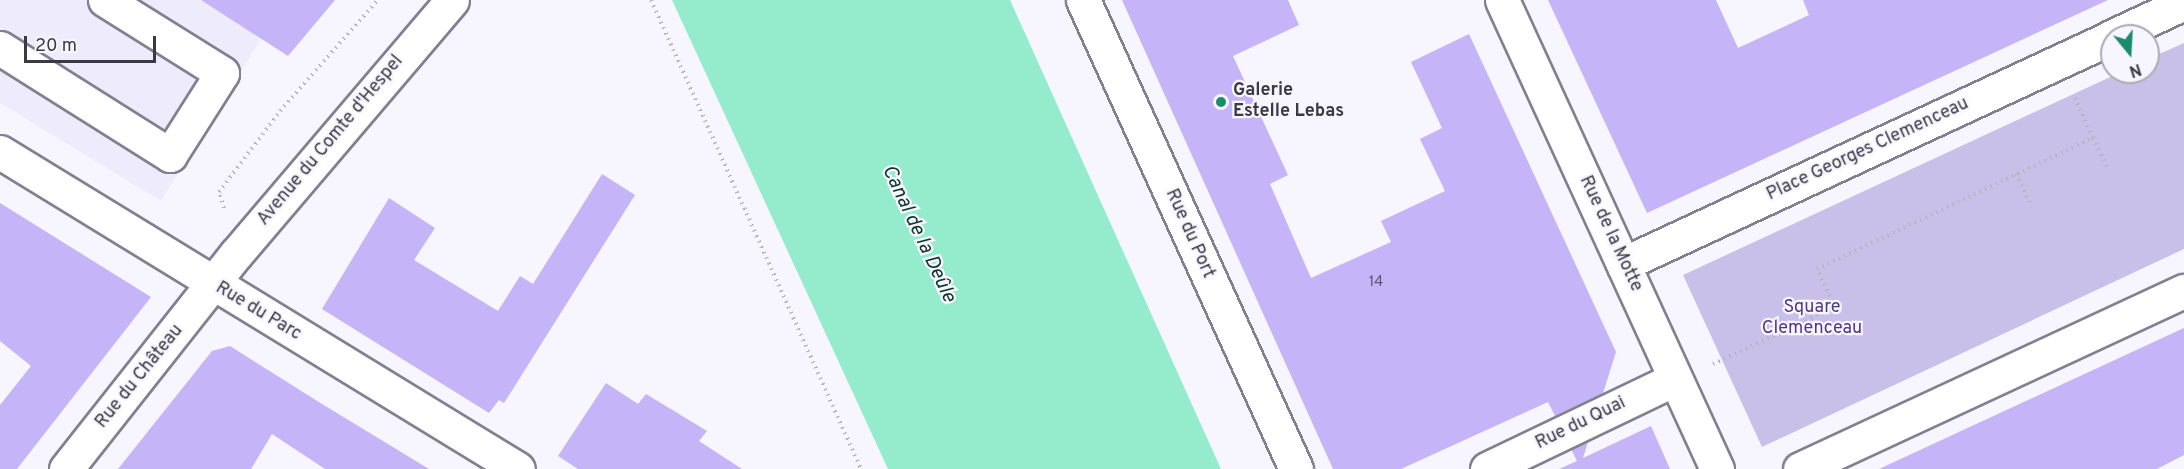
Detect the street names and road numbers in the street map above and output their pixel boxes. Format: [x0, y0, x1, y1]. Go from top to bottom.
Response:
street label: Avenue du Comte d'Hespel [253, 52, 409, 230]
street label: Place Georges Clemenceau [1764, 94, 1972, 206]
street label: Rue de la Motte [1574, 173, 1646, 295]
street label: Rue du Port [1160, 186, 1218, 282]
street label: Rue du Parc [211, 278, 305, 346]
street label: Rue du Château [92, 321, 188, 433]
street label: Rue du Quai [1532, 393, 1630, 455]

